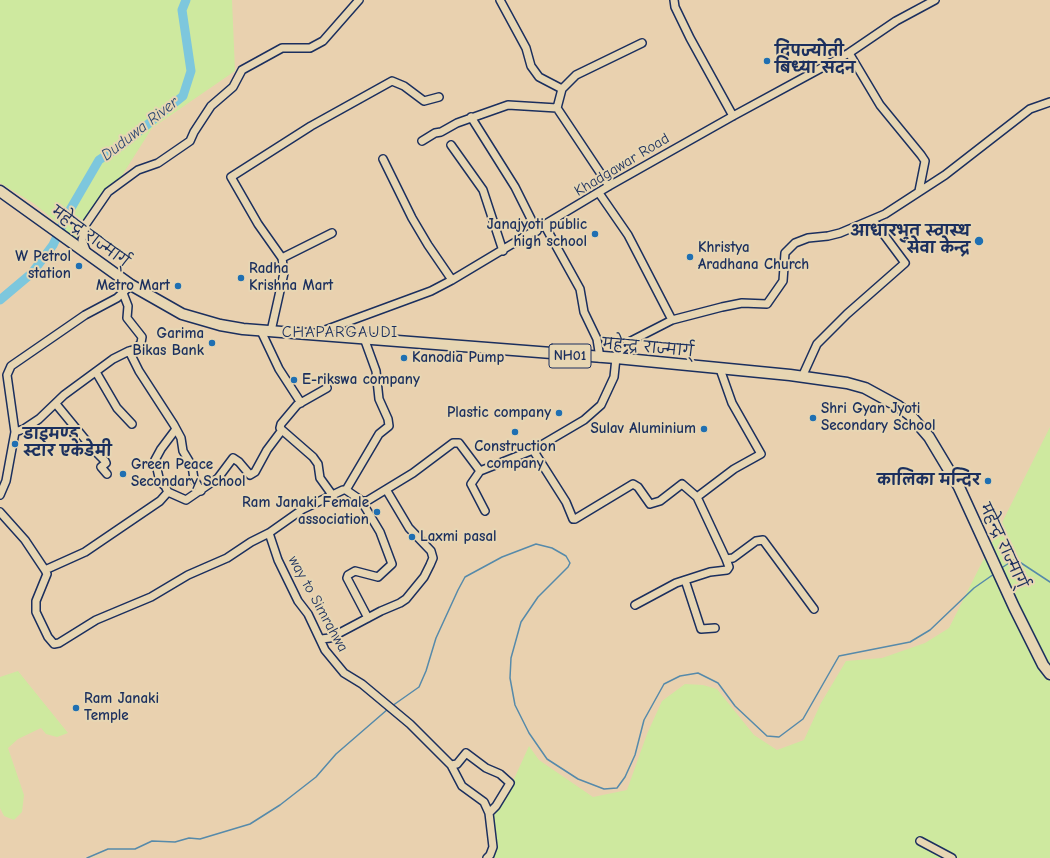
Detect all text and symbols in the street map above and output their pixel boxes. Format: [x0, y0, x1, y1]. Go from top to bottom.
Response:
place label: दिपज्योती बिध्या सदन [775, 43, 855, 78]
marker: दिपज्योती बिध्या सदन [762, 56, 772, 66]
water label: Duduwa River [98, 93, 182, 165]
street label: Khadgawar Road [571, 130, 673, 200]
street label: महेन्द्र राज्मार्ग् [48, 203, 132, 271]
place label: Janajyoti public high school [487, 216, 587, 251]
place label: आधारभुत स्वास्थ सेवा केन्द्र [850, 223, 970, 258]
marker: Janajyoti public high school [590, 229, 600, 239]
marker: आधारभुत स्वास्थ सेवा केन्द्र [973, 235, 985, 247]
place label: Khristya Aradhana Church [698, 239, 809, 274]
place label: W Petrol station [15, 248, 71, 283]
marker: Khristya Aradhana Church [685, 252, 695, 262]
place label: Radha Krishna Mart [249, 260, 333, 295]
marker: W Petrol station [74, 261, 84, 271]
marker: Radha Krishna Mart [236, 273, 246, 283]
place label: Metro Mart [96, 277, 170, 295]
marker: Metro Mart [173, 281, 183, 291]
district label: CHAPARGAUDI [282, 322, 398, 342]
place label: Garima Bikas Bank [133, 325, 204, 360]
street label: महेन्द्र राज्मार्ग् [602, 335, 694, 361]
marker: Garima Bikas Bank [207, 338, 217, 348]
road number: NH01 [549, 344, 591, 368]
place label: Kanodia Pump [412, 349, 504, 367]
marker: Kanodia Pump [399, 353, 409, 363]
place label: E-rikswa company [302, 371, 420, 389]
marker: E-rikswa company [289, 375, 299, 385]
place label: Shri Gyan Jyoti Secondary School [821, 400, 935, 435]
place label: Plastic company [447, 404, 551, 422]
marker: Plastic company [554, 408, 564, 418]
marker: Shri Gyan Jyoti Secondary School [808, 413, 818, 423]
place label: Sulav Aluminium [590, 420, 696, 438]
marker: Sulav Aluminium [699, 424, 709, 434]
place label: डाइमण्ड स्टार एकेडेमी [23, 426, 111, 461]
marker: Construction company [510, 427, 520, 437]
place label: Construction company [474, 438, 556, 473]
marker: डाइमण्ड स्टार एकेडेमी [10, 439, 20, 449]
place label: Green Peace Secondary School [131, 456, 245, 491]
marker: Green Peace Secondary School [118, 469, 128, 479]
place label: कालिका मन्दिर [877, 472, 980, 490]
marker: कालिका मन्दिर [983, 476, 993, 486]
place label: Ram Janaki Female association [242, 494, 369, 529]
street label: महेन्द्र राज्मार्ग् [975, 501, 1031, 591]
marker: Ram Janaki Female association [372, 507, 382, 517]
place label: Laxmi pasal [420, 528, 497, 546]
marker: Laxmi pasal [407, 532, 417, 542]
street label: way to Simrahwa [284, 553, 352, 655]
place label: Ram Janaki Temple [84, 690, 159, 725]
marker: Ram Janaki Temple [71, 703, 81, 713]

